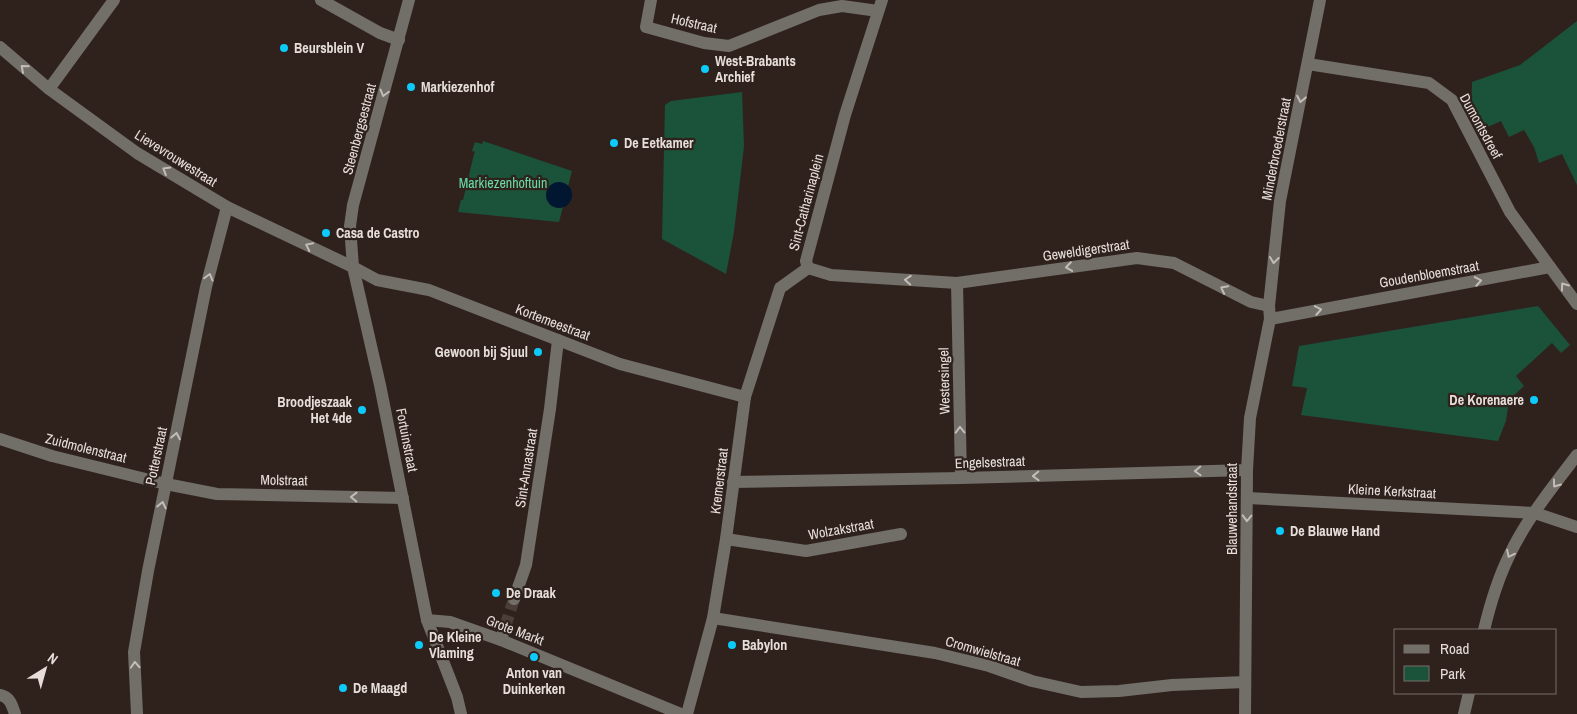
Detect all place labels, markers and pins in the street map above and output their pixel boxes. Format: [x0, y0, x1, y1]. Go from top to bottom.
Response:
place label: Beursblein V [294, 39, 365, 57]
marker: Beursblein V [278, 42, 290, 54]
place label: West-Brabants Archief [715, 52, 796, 86]
marker: West-Brabants Archief [699, 63, 711, 75]
place label: Markiezenhof [421, 78, 495, 96]
marker: Markiezenhof [405, 81, 417, 93]
place label: De Eetkamer [624, 134, 694, 152]
marker: De Eetkamer [608, 137, 620, 149]
place label: Casa de Castro [336, 224, 420, 242]
marker: Casa de Castro [320, 227, 332, 239]
place label: Gewoon bij Sjuul [435, 343, 528, 361]
marker: Gewoon bij Sjuul [532, 346, 544, 358]
place label: De Korenaere [1449, 391, 1524, 409]
place label: Broodjeszaak Het 4de [277, 393, 353, 427]
marker: De Korenaere [1528, 394, 1540, 406]
marker: Broodjeszaak Het 4de [356, 404, 368, 416]
place label: De Blauwe Hand [1290, 522, 1380, 540]
marker: De Blauwe Hand [1274, 525, 1286, 537]
place label: De Draak [506, 584, 556, 602]
marker: De Draak [490, 587, 502, 599]
place label: De Kleine Vlaming [429, 628, 481, 662]
place label: Babylon [742, 636, 787, 654]
marker: De Kleine Vlaming [413, 639, 425, 651]
marker: Babylon [726, 639, 738, 651]
marker: Anton van Duinkerken [528, 651, 540, 663]
place label: Anton van Duinkerken [503, 664, 565, 698]
place label: De Maagd [353, 679, 407, 697]
marker: De Maagd [337, 682, 349, 694]

